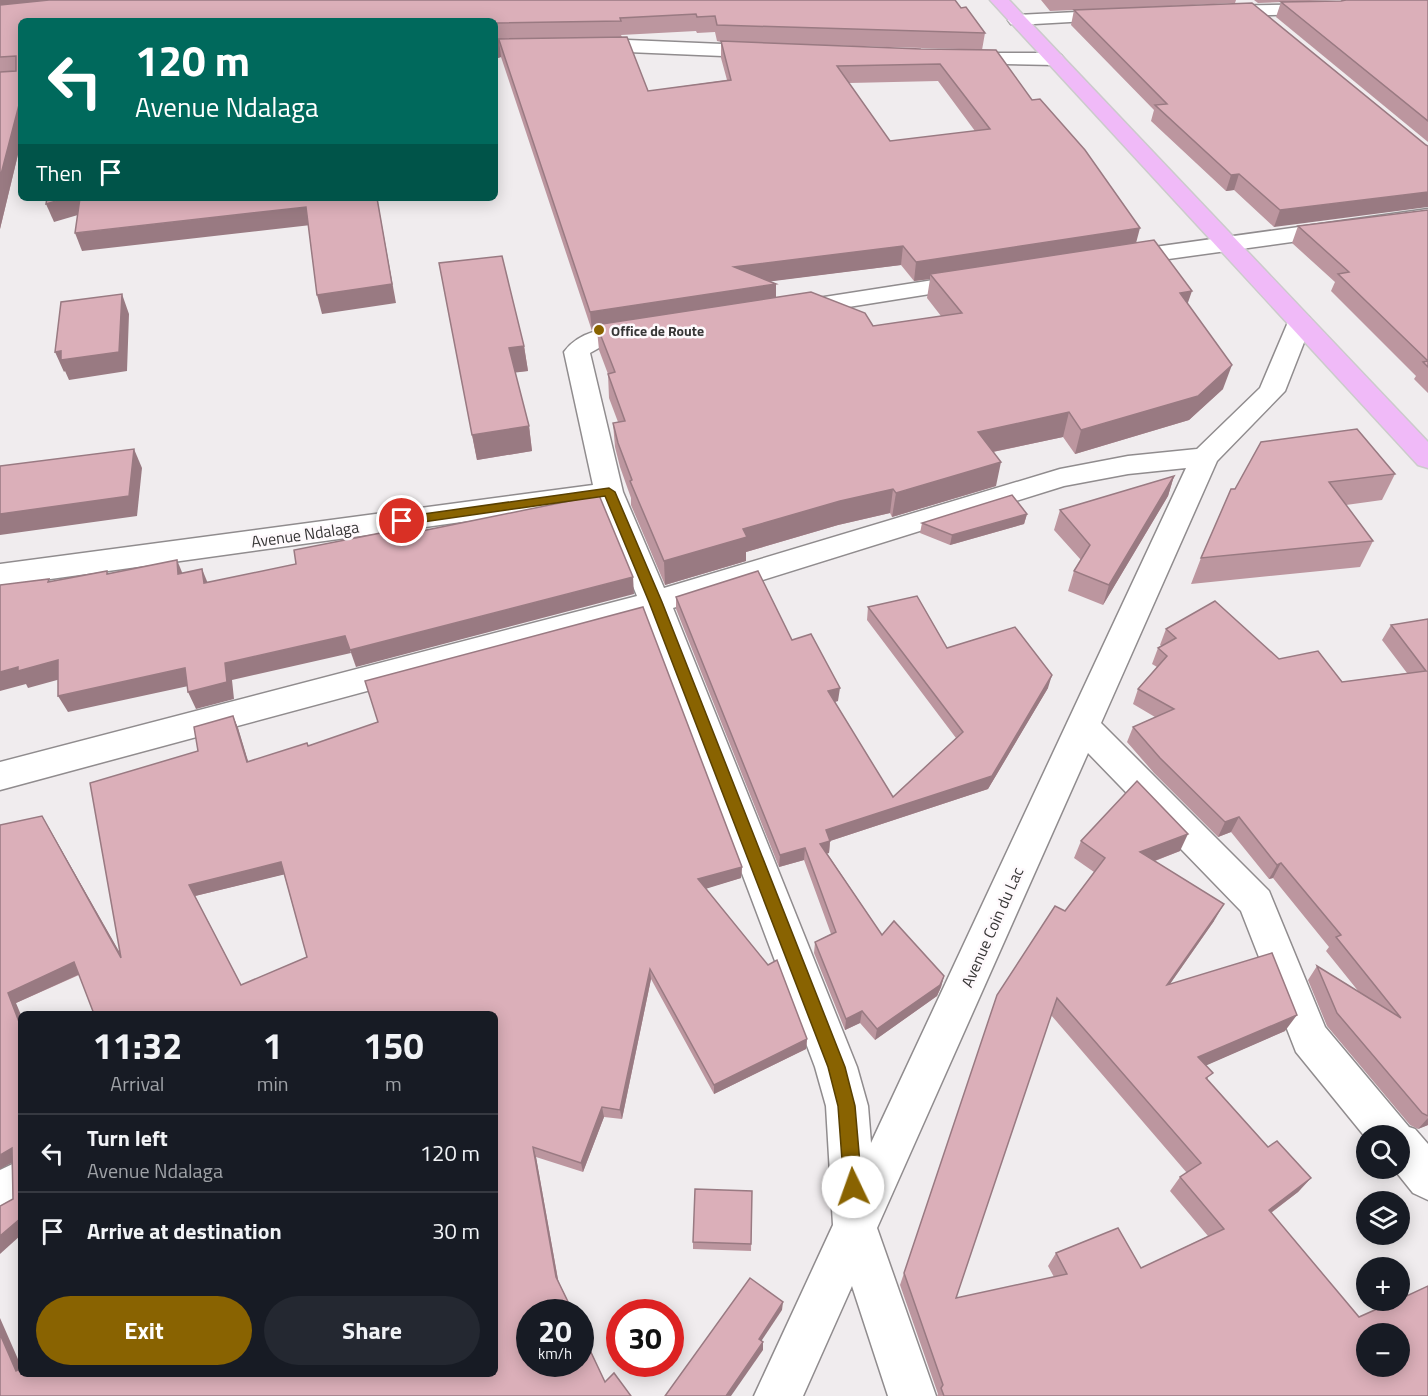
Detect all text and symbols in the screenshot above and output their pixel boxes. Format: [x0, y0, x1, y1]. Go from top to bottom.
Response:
text: 120 m [135, 28, 250, 92]
icon: left [36, 42, 114, 120]
text: Avenue Ndalaga [135, 86, 319, 127]
text: Then [36, 156, 82, 190]
icon: arrive [94, 156, 127, 189]
place label: Office de Route [611, 320, 704, 341]
marker: Office de Route [592, 323, 606, 337]
pin [376, 495, 427, 546]
icon: arrive [385, 504, 418, 537]
street label: Avenue Ndalaga [249, 515, 361, 553]
street label: Avenue Coin du Lac [955, 863, 1029, 991]
text: 11:32 [92, 1018, 182, 1073]
text: 1 [263, 1018, 283, 1073]
text: 150 [363, 1018, 424, 1073]
text: Arrival [110, 1068, 165, 1099]
text: min [257, 1068, 289, 1099]
text: m [385, 1068, 402, 1099]
text: Turn left [87, 1121, 168, 1155]
map controls [1356, 1125, 1410, 1377]
button: search [1356, 1125, 1410, 1179]
text: 120 m [420, 1136, 480, 1170]
icon: left [36, 1137, 69, 1170]
text: Avenue Ndalaga [87, 1155, 223, 1186]
position arrow [821, 1155, 885, 1219]
button: layers [1356, 1191, 1410, 1245]
text: Arrive at destination [87, 1214, 282, 1248]
text: 30 m [432, 1214, 480, 1248]
icon: arrive [36, 1215, 69, 1248]
button: + [1356, 1257, 1410, 1311]
button: Exit [36, 1296, 252, 1365]
button: Share [264, 1296, 480, 1365]
speed limit sign: 30 [606, 1299, 684, 1377]
text: 20 [538, 1308, 572, 1354]
button: − [1356, 1323, 1410, 1377]
text: km/h [538, 1342, 572, 1365]

